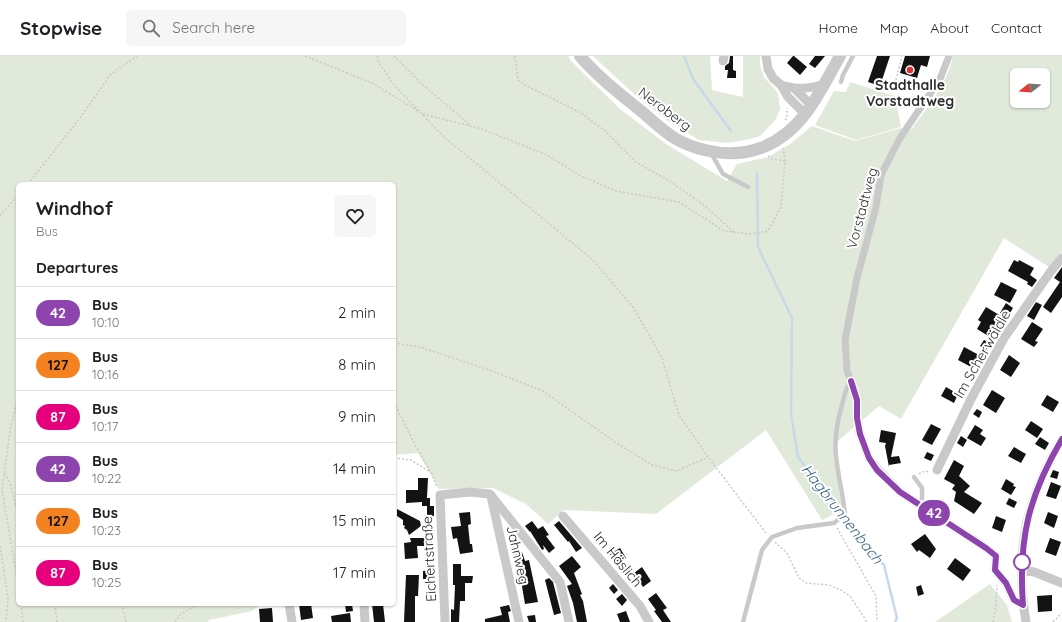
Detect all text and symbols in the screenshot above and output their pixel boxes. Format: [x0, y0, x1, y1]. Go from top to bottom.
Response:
search box [126, 10, 406, 46]
text: Stopwise [20, 16, 102, 40]
icon: search [140, 17, 162, 39]
text: Search here [172, 18, 255, 37]
text: Home [819, 19, 858, 37]
text: Map [880, 19, 908, 37]
text: About [930, 19, 969, 37]
text: Contact [991, 19, 1042, 37]
marker: Stadthalle Vorstadtweg [905, 65, 915, 75]
north arrow [1010, 68, 1050, 108]
map controls [1010, 68, 1050, 108]
place label: Stadthalle Vorstadtweg [866, 76, 954, 110]
street label: Neroberg [635, 83, 695, 135]
street label: Vorstadtweg [842, 165, 882, 251]
button: heart [334, 195, 376, 237]
text: Windhof [36, 196, 113, 220]
text: Bus [36, 223, 58, 239]
text: Departures [36, 258, 118, 277]
text: Bus [92, 295, 118, 314]
text: 2 min [338, 303, 376, 322]
text: 42 [50, 304, 66, 322]
street label: Im Scherwäldle [950, 307, 1015, 401]
text: 10:10 [92, 314, 120, 330]
text: Bus [92, 347, 118, 366]
text: 8 min [338, 355, 376, 374]
text: 127 [47, 356, 69, 374]
text: 10:16 [92, 366, 119, 382]
text: Bus [92, 399, 118, 418]
text: 9 min [338, 407, 376, 426]
text: 87 [50, 408, 66, 426]
text: 10:17 [92, 418, 118, 434]
text: Bus [92, 451, 118, 470]
text: 14 min [333, 459, 376, 478]
text: 42 [50, 460, 66, 478]
water label: Hagbrunnenbach [797, 460, 888, 568]
text: 10:22 [92, 470, 121, 486]
line badge: 42 [916, 500, 952, 526]
text: Bus [92, 503, 118, 522]
text: 42 [926, 504, 942, 522]
text: 15 min [333, 511, 376, 530]
text: 127 [47, 512, 69, 530]
street label: Eichertstraße [418, 516, 440, 602]
text: 10:23 [92, 522, 121, 538]
street label: Jahnweg [503, 524, 533, 586]
street label: Im Häslich [590, 528, 646, 590]
unlabelled marker [1013, 553, 1031, 571]
text: Bus [92, 555, 118, 574]
text: 17 min [333, 563, 376, 582]
text: 87 [50, 564, 66, 582]
text: 10:25 [92, 574, 121, 590]

